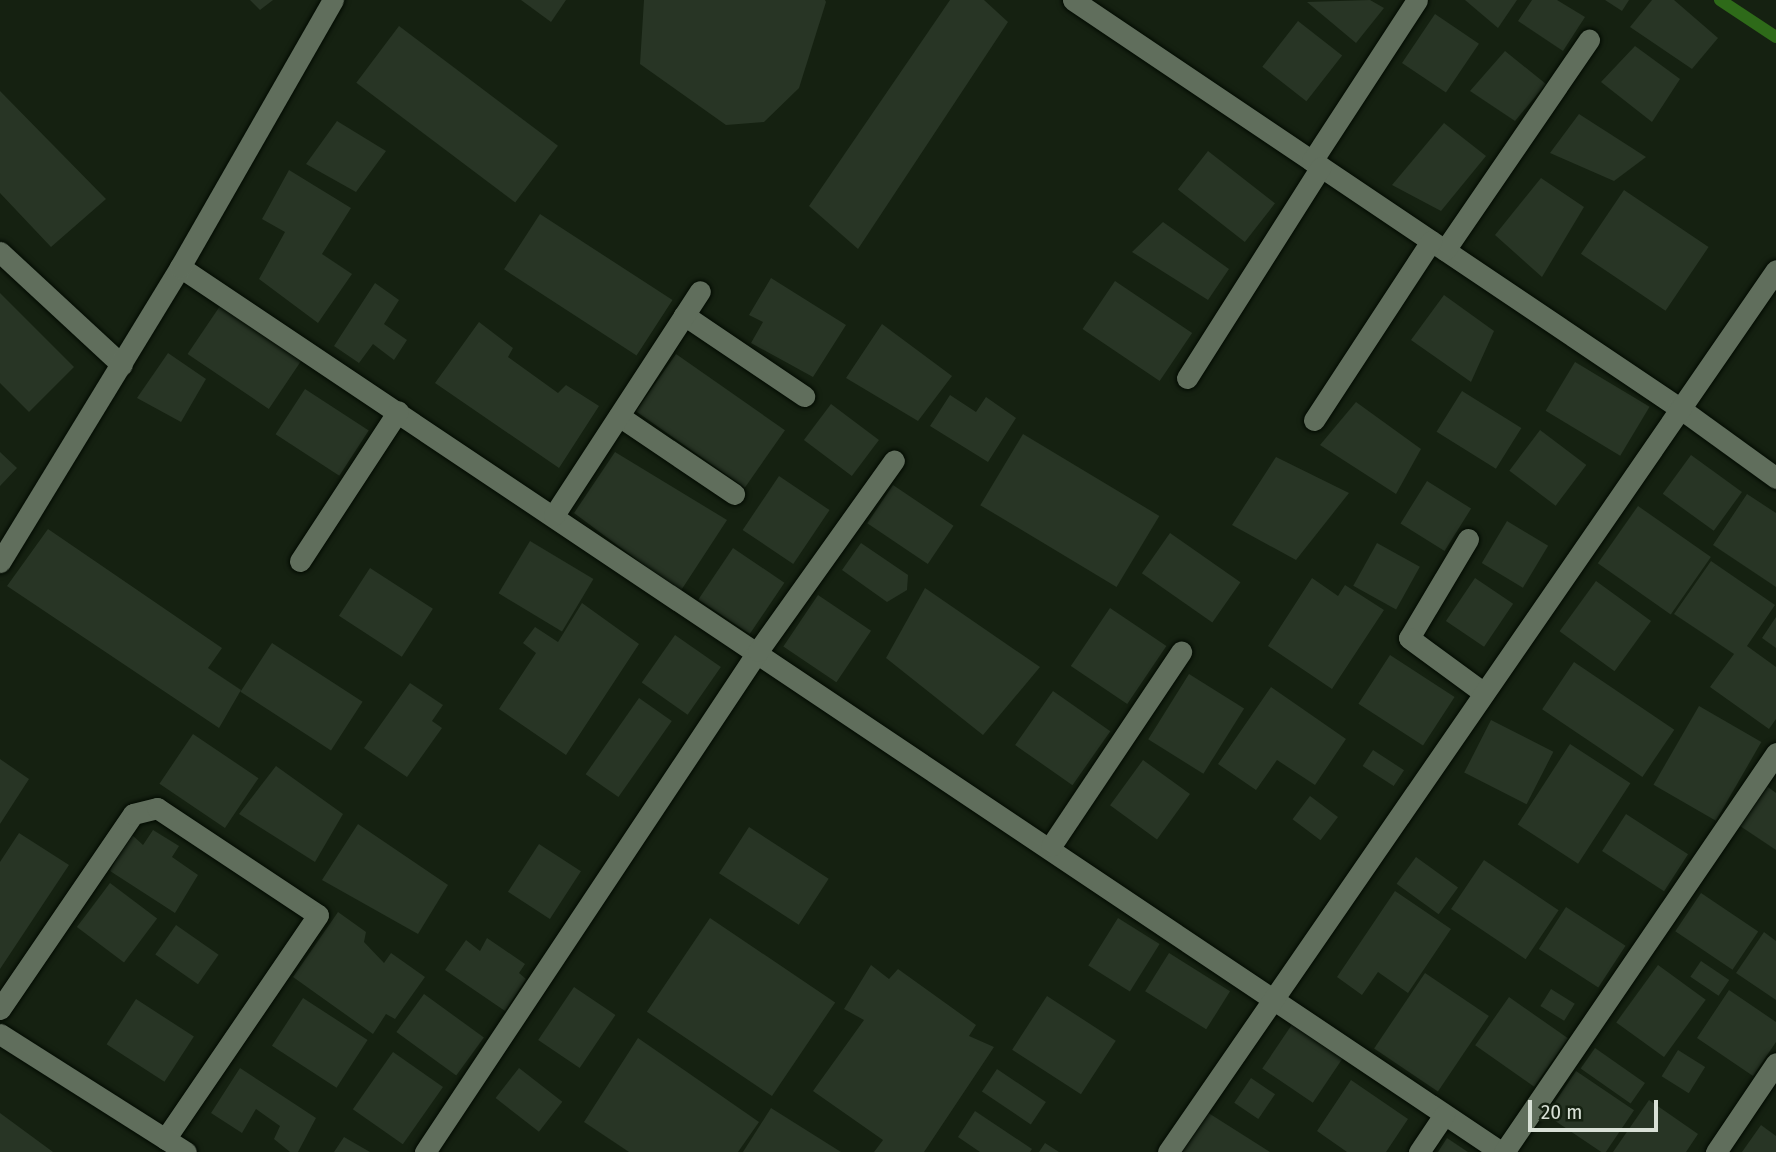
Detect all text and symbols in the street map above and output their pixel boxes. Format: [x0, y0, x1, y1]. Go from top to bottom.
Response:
scale bar [1531, 1086, 1660, 1130]
text: 20 m [1541, 1099, 1582, 1125]

